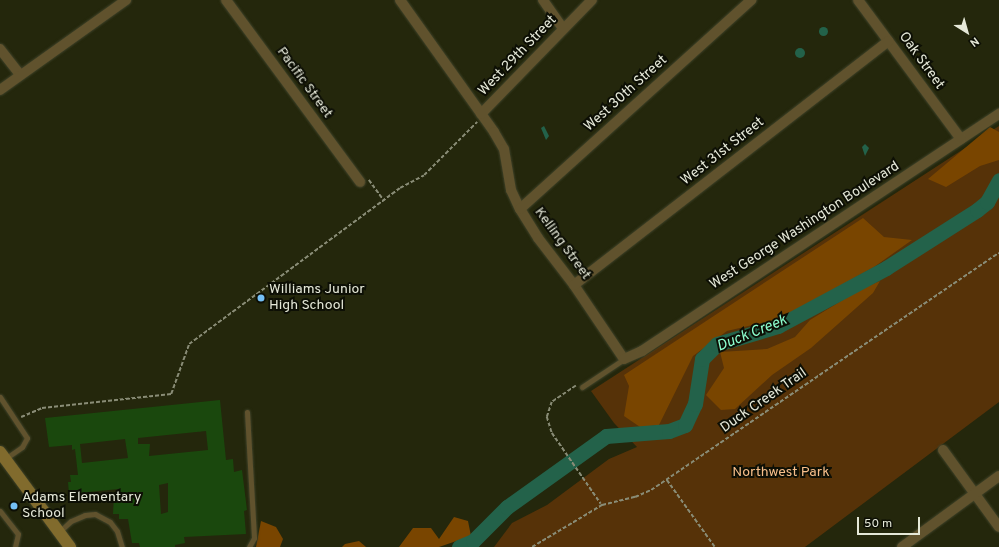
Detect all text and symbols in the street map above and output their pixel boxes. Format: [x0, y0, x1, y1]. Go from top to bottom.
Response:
street label: West 29th Street [475, 12, 561, 100]
north arrow [947, 12, 987, 52]
street label: Oak Street [895, 29, 947, 93]
text: N [967, 34, 982, 50]
street label: Pacific Street [273, 44, 335, 122]
street label: West 30th Street [581, 52, 671, 136]
street label: West 31st Street [678, 114, 768, 190]
street label: West George Washington Boulevard [707, 158, 903, 294]
street label: Kelling Street [530, 205, 594, 283]
place label: Williams Junior High School [269, 282, 365, 314]
marker: Williams Junior High School [256, 293, 266, 303]
water label: Duck Creek [714, 312, 790, 356]
street label: Duck Creek Trail [717, 365, 811, 437]
park label: Northwest Park [732, 465, 830, 481]
place label: Adams Elementary School [22, 490, 141, 522]
marker: Adams Elementary School [9, 501, 19, 511]
scale bar [859, 509, 922, 535]
text: 50 m [864, 516, 892, 532]

